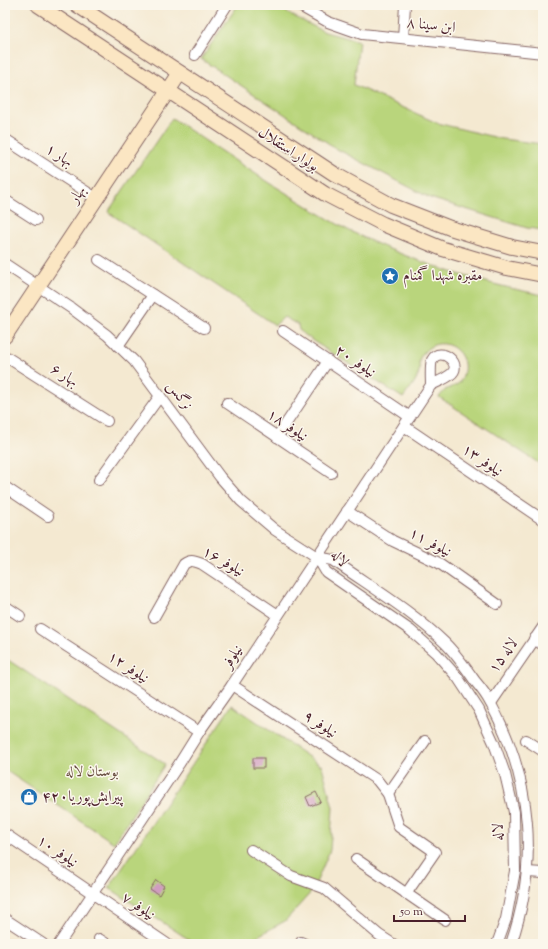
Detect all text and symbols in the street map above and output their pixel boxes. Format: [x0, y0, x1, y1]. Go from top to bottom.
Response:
street label: ابن سینا ۸ [406, 13, 456, 39]
street label: بولوار استقلال [253, 122, 323, 178]
street label: بهار ۱ [41, 139, 77, 173]
street label: بهار [63, 182, 92, 210]
place label: مقبره شهدا گمنام [403, 265, 482, 288]
place icon: مقبره شهدا گمنام [380, 266, 400, 286]
street label: نیلوفر ۲۰ [330, 341, 380, 383]
street label: بهار ۶ [46, 359, 82, 393]
street label: نرگس [161, 377, 197, 415]
street label: نیلوفر ۱۸ [262, 405, 312, 447]
street label: نیلوفر ۱۳ [457, 440, 507, 482]
street label: نیلوفر ۱۱ [405, 523, 455, 563]
street label: نیلوفر ۱۶ [198, 542, 248, 582]
street label: لاله [325, 545, 353, 573]
street label: لاله ۱۵ [484, 634, 524, 678]
street label: نیلوفر [216, 641, 249, 675]
street label: نیلوفر ۱۲ [103, 647, 153, 689]
street label: نیلوفر ۹ [299, 706, 341, 744]
park label: بوستان لاله [65, 762, 119, 783]
shop icon: پیرایش‌پوریا۴۲۰ [19, 787, 39, 807]
place label: پیرایش‌پوریا۴۲۰ [42, 787, 124, 808]
street label: لاله [488, 823, 510, 841]
street label: نیلوفر ۱۰ [32, 831, 82, 873]
street label: نیلوفر ۷ [117, 888, 159, 926]
scale bar [394, 897, 465, 923]
text: 50 m [399, 903, 423, 921]

